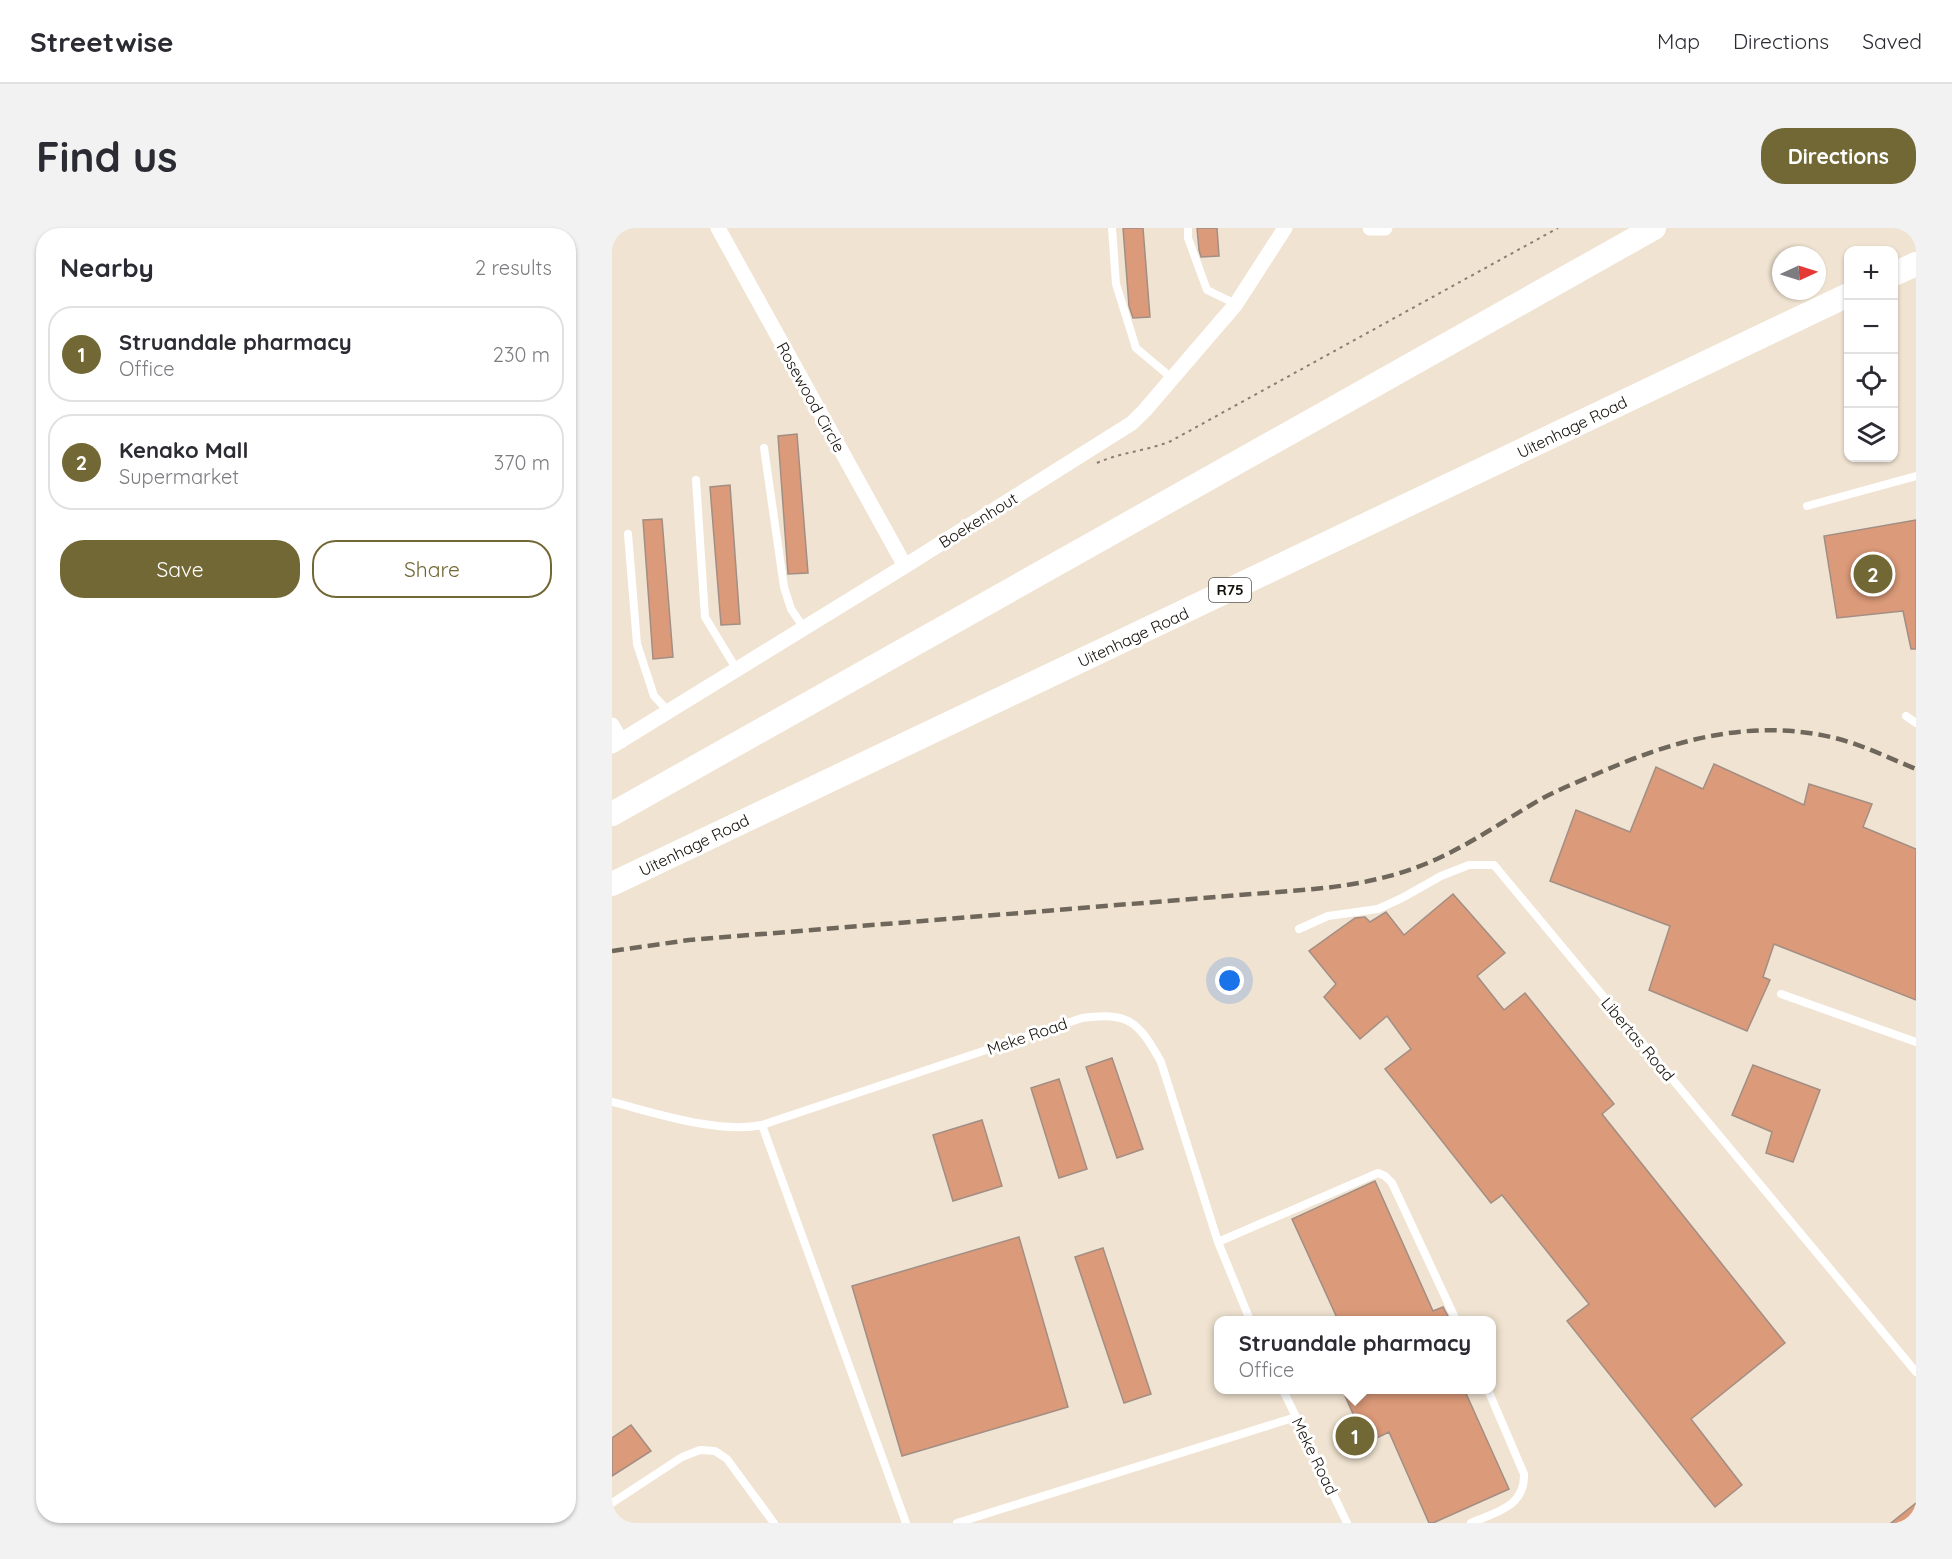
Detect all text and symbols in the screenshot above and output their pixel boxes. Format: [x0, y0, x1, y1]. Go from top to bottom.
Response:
text: Streetwise [30, 24, 173, 59]
text: Map [1657, 28, 1700, 54]
text: Directions [1733, 28, 1829, 54]
text: Saved [1862, 28, 1922, 54]
button: Directions [1761, 128, 1916, 184]
text: Find us [36, 130, 178, 183]
north arrow [1772, 246, 1826, 300]
map controls [1844, 246, 1898, 462]
button: + [1844, 246, 1898, 300]
text: Nearby [60, 251, 154, 284]
text: 2 results [475, 255, 552, 280]
button: − [1844, 300, 1898, 354]
text: Struandale pharmacy [119, 328, 352, 356]
street label: Rosewood Circle [772, 338, 850, 456]
text: 1 [78, 342, 85, 367]
text: 230 m [493, 342, 550, 367]
button: locate [1844, 354, 1898, 408]
text: Office [119, 356, 175, 381]
street label: Uitenhage Road [1514, 392, 1630, 462]
button: layers [1844, 408, 1898, 462]
text: Kenako Mall [119, 436, 249, 464]
text: 2 [76, 450, 87, 475]
text: 370 m [494, 450, 550, 475]
text: Supermarket [119, 464, 239, 489]
street label: Boekenhout [935, 488, 1021, 552]
button: Save [60, 540, 300, 598]
button: Share [312, 540, 552, 598]
pin: 2 [1854, 552, 1892, 596]
road number: R75 [1209, 578, 1251, 602]
street label: Uitenhage Road [1074, 603, 1192, 671]
street label: Uitenhage Road [636, 810, 752, 880]
your location [1215, 966, 1244, 995]
street label: Libertas Road [1597, 993, 1679, 1085]
street label: Meke Road [984, 1013, 1070, 1059]
popup [1214, 1316, 1496, 1394]
text: Struandale pharmacy [1239, 1329, 1471, 1357]
text: Office [1239, 1357, 1294, 1382]
street label: Meke Road [1288, 1414, 1342, 1498]
pin: 1 [1336, 1414, 1374, 1458]

